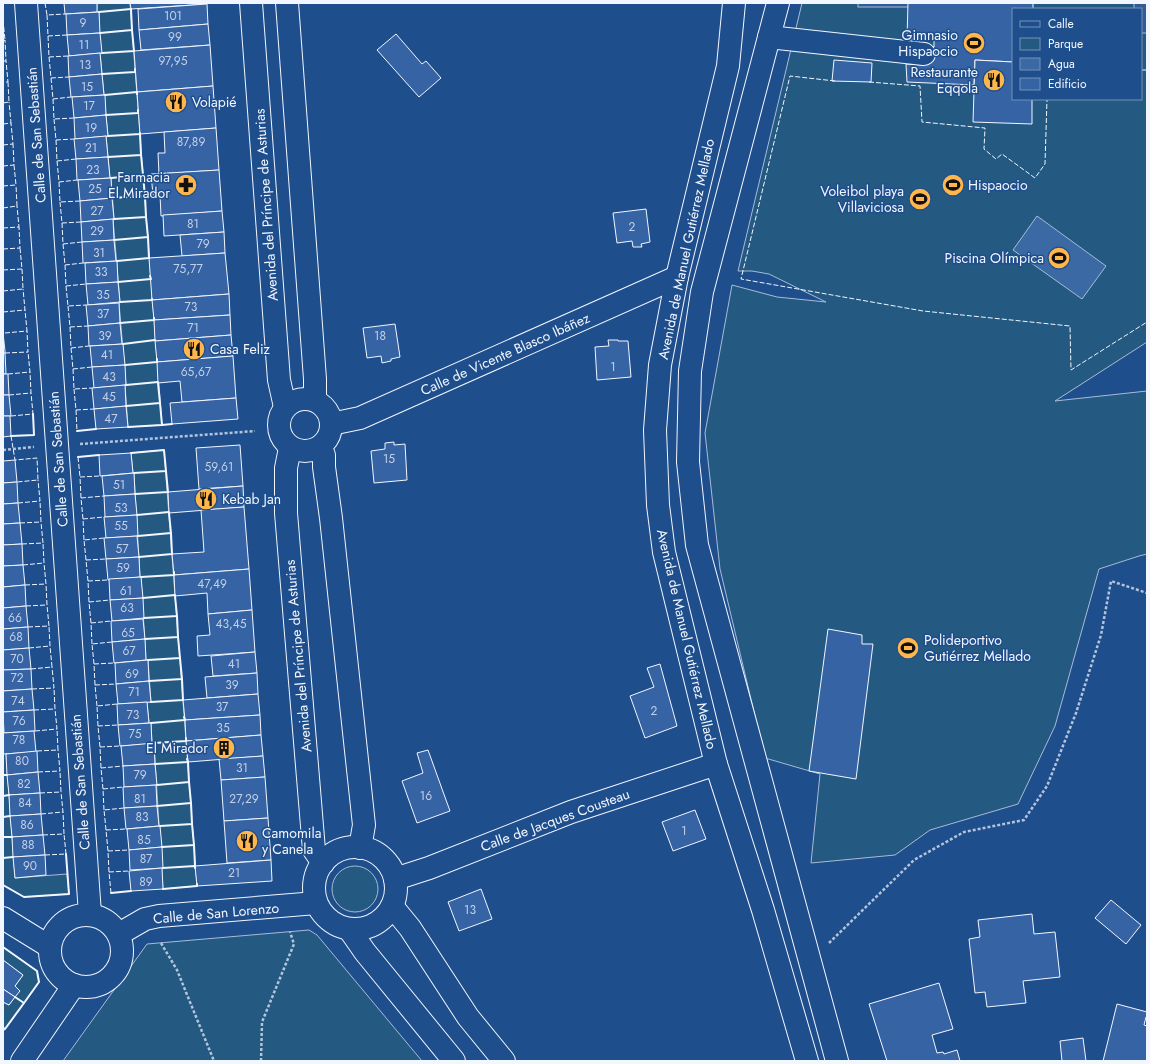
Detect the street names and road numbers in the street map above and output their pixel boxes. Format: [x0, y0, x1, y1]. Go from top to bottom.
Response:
street label: Calle de San Sebastián [21, 67, 51, 203]
street label: Avenida del Príncipe de Asturias [249, 108, 283, 302]
street label: Avenida de Manuel Gutiérrez Mellado [653, 136, 719, 361]
street label: Calle de Vicente Blasco Ibáñez [417, 307, 593, 400]
street label: Calle de San Sebastián [43, 391, 73, 527]
street label: Avenida de Manuel Gutiérrez Mellado [652, 527, 722, 751]
street label: Avenida del Príncipe de Asturias [280, 559, 316, 753]
street label: Calle de San Sebastián [65, 714, 95, 850]
street label: Calle de Jacques Cousteau [478, 784, 632, 856]
street label: Calle de San Lorenzo [152, 897, 280, 928]

